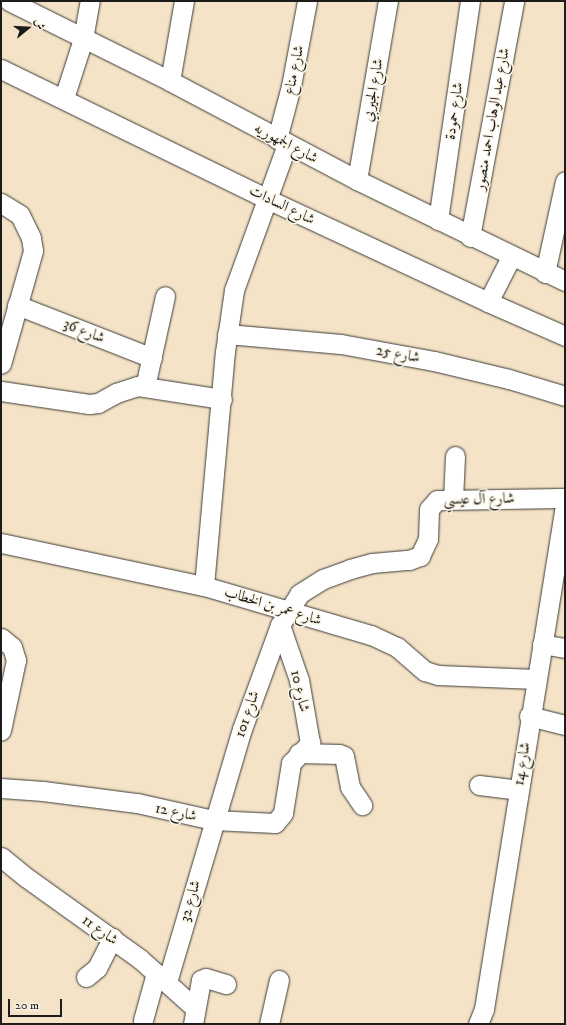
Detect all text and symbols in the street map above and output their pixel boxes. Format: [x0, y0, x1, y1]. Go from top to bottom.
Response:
north arrow [8, 8, 48, 48]
text: ش [31, 17, 48, 32]
street label: شارع مناع [280, 44, 308, 96]
street label: شارع عبد الوهاب احمد منصور [471, 46, 513, 192]
street label: شارع الجيربي [359, 57, 387, 123]
street label: شارع حمودة [441, 81, 467, 141]
street label: شارع الجمهوريه [251, 119, 321, 167]
street label: شارع السادات [246, 181, 318, 229]
street label: شارع 36 [61, 315, 107, 347]
street label: شارع 25 [375, 341, 421, 367]
street label: شارع آل عيسي [443, 489, 515, 509]
street label: شارع عمر بن الخطاب [222, 583, 324, 629]
street label: شارع 10 [286, 668, 314, 714]
street label: شارع 101 [231, 688, 263, 740]
street label: شارع 14 [510, 741, 534, 787]
street label: شارع 12 [154, 799, 198, 825]
street label: شارع 32 [176, 878, 204, 924]
street label: شارع 11 [78, 911, 122, 949]
scale bar [10, 991, 64, 1017]
text: 20 m [15, 998, 39, 1013]

